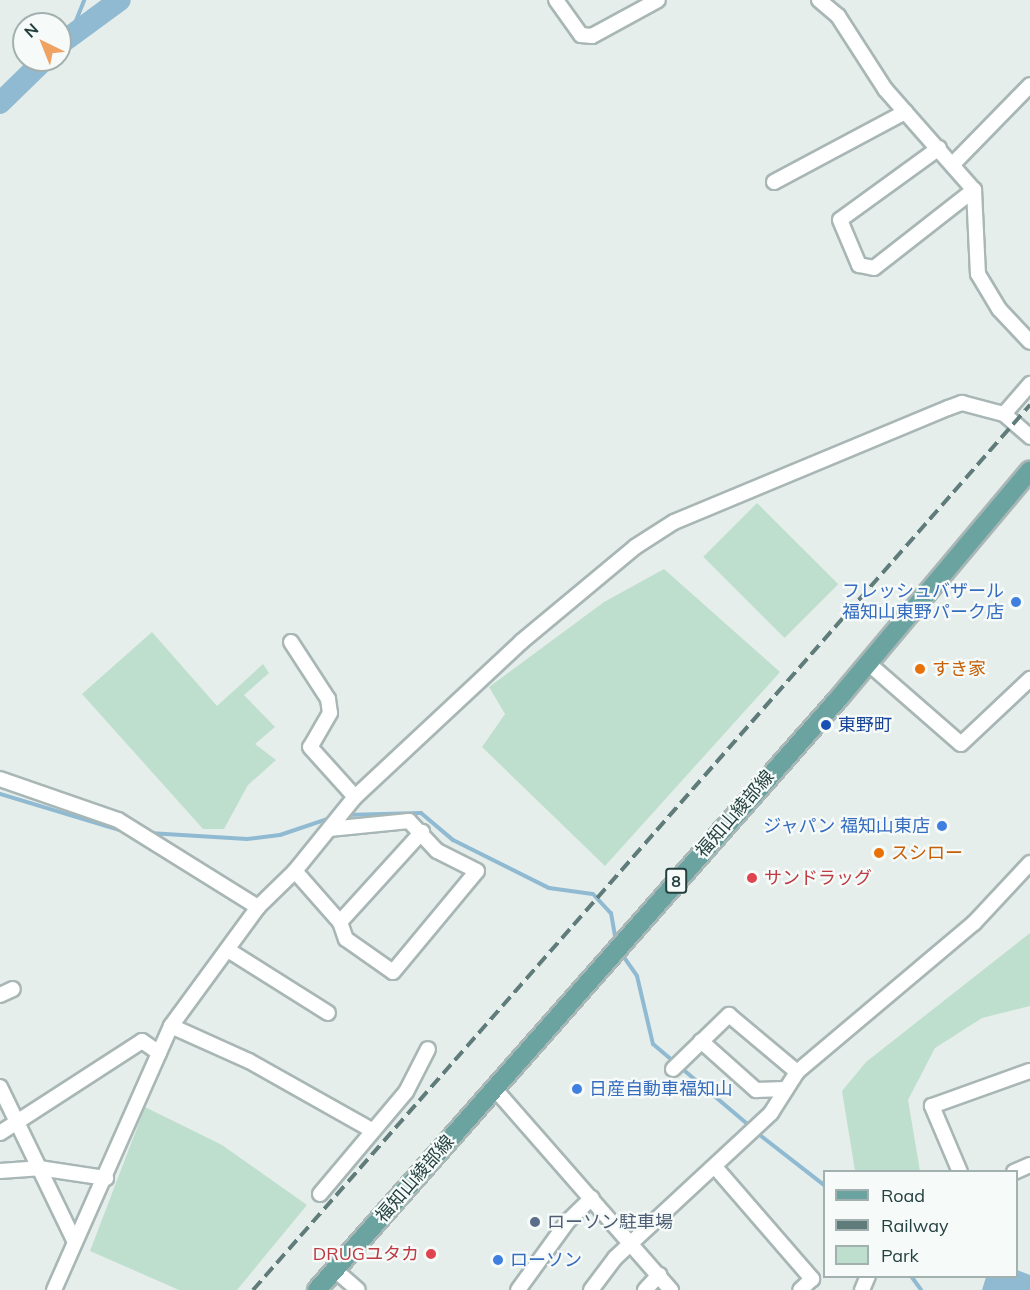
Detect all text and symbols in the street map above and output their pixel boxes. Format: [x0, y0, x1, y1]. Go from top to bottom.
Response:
north arrow [12, 12, 72, 72]
text: N [20, 19, 42, 42]
place label: フレッシュバザール 福知山東野パーク店 [842, 581, 1004, 624]
marker: フレッシュバザール 福知山東野パーク店 [1009, 595, 1023, 609]
place label: すき家 [932, 658, 986, 680]
marker: すき家 [913, 662, 927, 676]
place label: 東野町 [838, 714, 892, 736]
marker: 東野町 [819, 718, 833, 732]
street label: 福知山綾部線 [691, 766, 779, 862]
place label: ジャパン 福知山東店 [763, 815, 930, 837]
marker: ジャパン 福知山東店 [935, 819, 949, 833]
place label: スシロー [891, 842, 963, 864]
marker: スシロー [872, 846, 886, 860]
place label: サンドラッグ [764, 867, 872, 889]
road number: 8 [664, 868, 688, 894]
marker: サンドラッグ [745, 871, 759, 885]
place label: 日産自動車福知山 [589, 1078, 733, 1100]
marker: 日産自動車福知山 [570, 1082, 584, 1096]
street label: 福知山綾部線 [371, 1131, 459, 1227]
legend [823, 1170, 1018, 1278]
text: Road [881, 1184, 925, 1207]
place label: ローソン駐車場 [547, 1211, 673, 1233]
text: Railway [881, 1214, 949, 1237]
marker: ローソン駐車場 [528, 1215, 542, 1229]
place label: DRUGユタカ [313, 1243, 419, 1265]
text: Park [881, 1244, 919, 1267]
marker: DRUGユタカ [424, 1247, 438, 1261]
place label: ローソン [510, 1249, 582, 1271]
marker: ローソン [491, 1253, 505, 1267]

